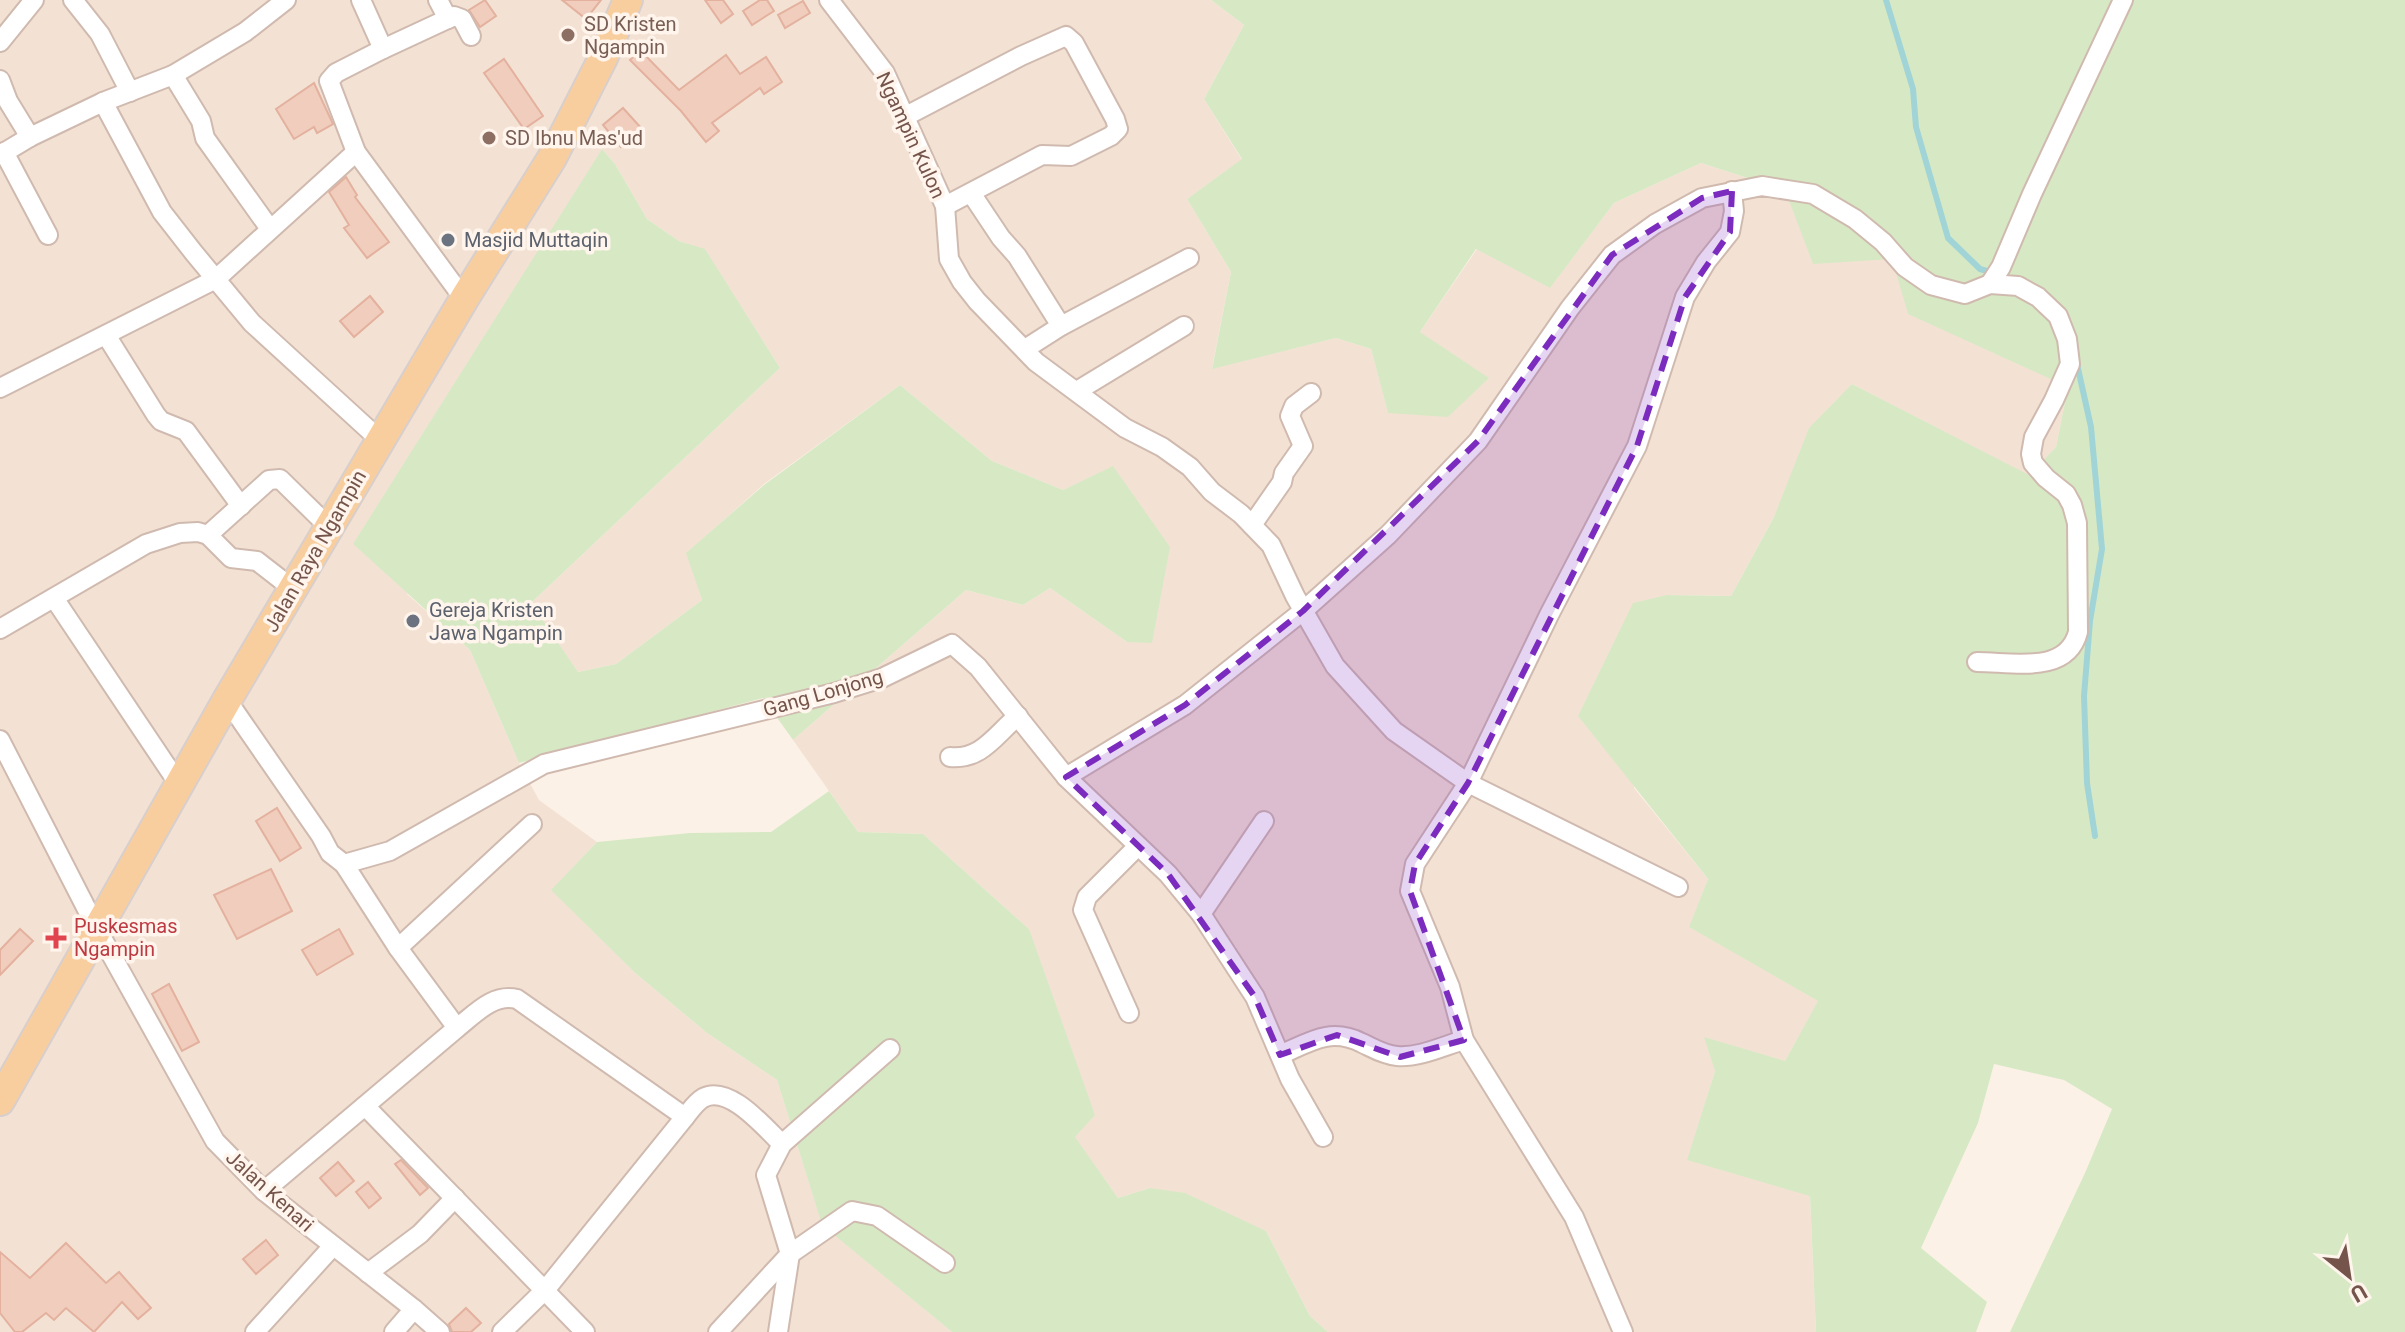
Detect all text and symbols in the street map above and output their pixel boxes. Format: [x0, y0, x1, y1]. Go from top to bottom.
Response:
place label: SD Kristen Ngampin [584, 12, 677, 59]
marker: SD Kristen Ngampin [559, 26, 577, 44]
street label: Ngampin Kulon [871, 68, 951, 202]
place label: SD Ibnu Mas'ud [505, 126, 643, 150]
marker: SD Ibnu Mas'ud [480, 129, 498, 147]
place label: Masjid Muttaqin [464, 228, 608, 252]
marker: Masjid Muttaqin [439, 231, 457, 249]
street label: Jalan Raya Ngampin [259, 466, 371, 636]
place label: Gereja Kristen Jawa Ngampin [429, 598, 563, 645]
marker: Gereja Kristen Jawa Ngampin [404, 612, 422, 630]
street label: Gang Lonjong [760, 664, 886, 722]
place label: Puskesmas Ngampin [74, 914, 178, 961]
marker: Puskesmas Ngampin [45, 927, 67, 949]
street label: Jalan Kenari [221, 1145, 319, 1237]
north arrow [2309, 1236, 2389, 1316]
text: U [2346, 1278, 2371, 1307]

